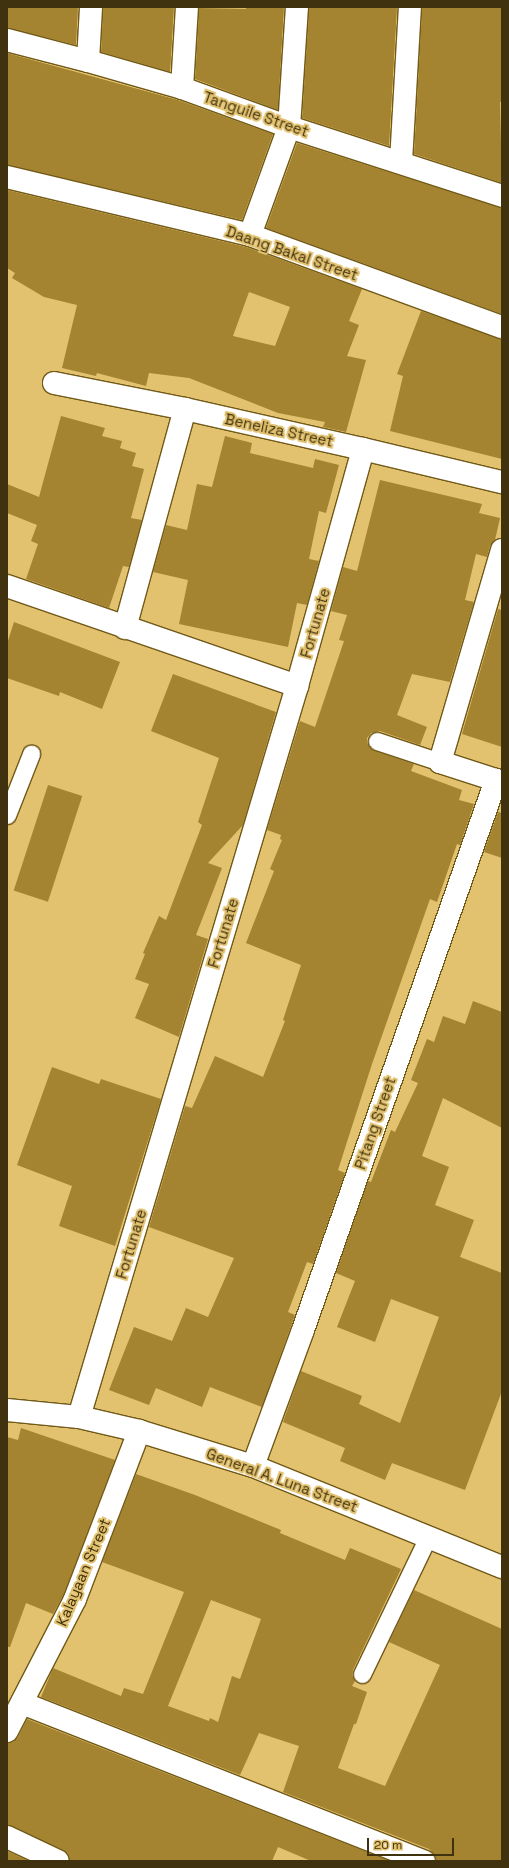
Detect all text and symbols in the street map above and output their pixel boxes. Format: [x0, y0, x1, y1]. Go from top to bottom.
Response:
street label: Tanguile Street [201, 88, 311, 140]
street label: Daang Bakal Street [224, 222, 360, 284]
street label: Beneliza Street [223, 410, 335, 450]
street label: Fortunate [296, 586, 334, 660]
street label: Fortunate [204, 896, 242, 970]
street label: Pitang Street [351, 1074, 399, 1172]
street label: Fortunate [112, 1207, 150, 1281]
street label: General A. Luna Street [204, 1444, 360, 1516]
street label: Kalayaan Street [52, 1515, 114, 1629]
scale bar [369, 1830, 456, 1856]
text: 20 m [374, 1837, 402, 1853]

